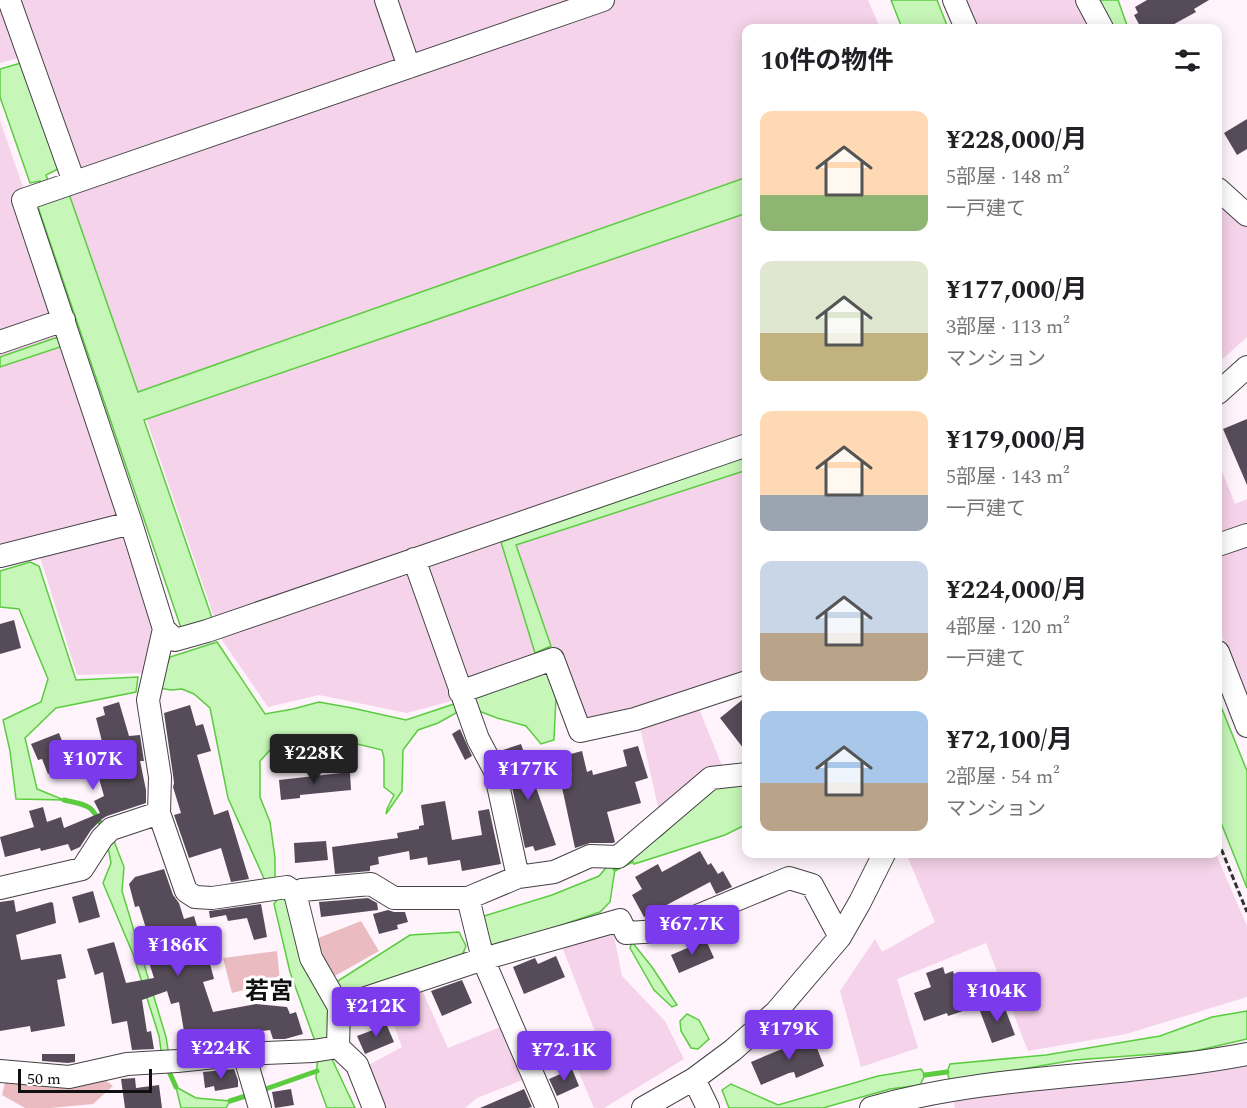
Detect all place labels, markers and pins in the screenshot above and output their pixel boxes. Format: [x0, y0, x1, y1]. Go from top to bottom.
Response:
pin: ¥228K [272, 734, 356, 785]
pin: ¥107K [51, 740, 135, 791]
pin: ¥177K [486, 750, 570, 801]
pin: ¥67.7K [643, 905, 741, 956]
pin: ¥186K [136, 926, 220, 977]
pin: ¥104K [955, 972, 1039, 1023]
pin: ¥212K [334, 987, 418, 1038]
pin: ¥179K [747, 1010, 831, 1061]
pin: ¥224K [179, 1029, 263, 1080]
pin: ¥72.1K [515, 1031, 613, 1082]

